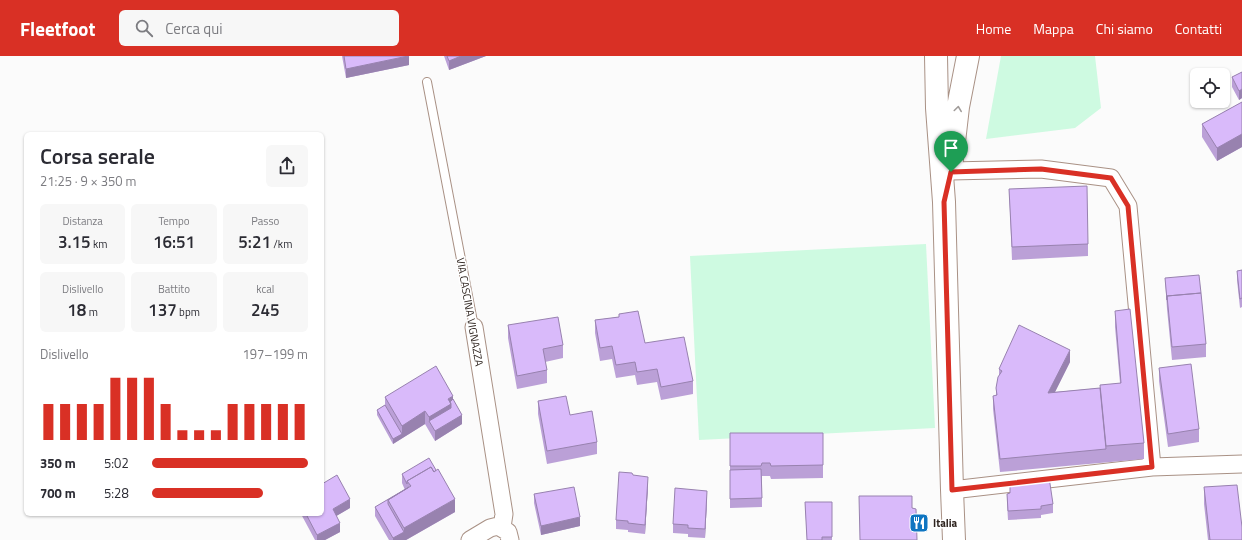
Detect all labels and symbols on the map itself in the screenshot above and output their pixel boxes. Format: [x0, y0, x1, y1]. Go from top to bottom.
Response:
one-way arrow [953, 106, 962, 112]
pin [934, 131, 968, 172]
street label: VIA CASCINA VIGNAZZA [453, 257, 487, 368]
restaurant icon: Italia [908, 512, 930, 534]
place label: Italia [933, 515, 958, 531]

